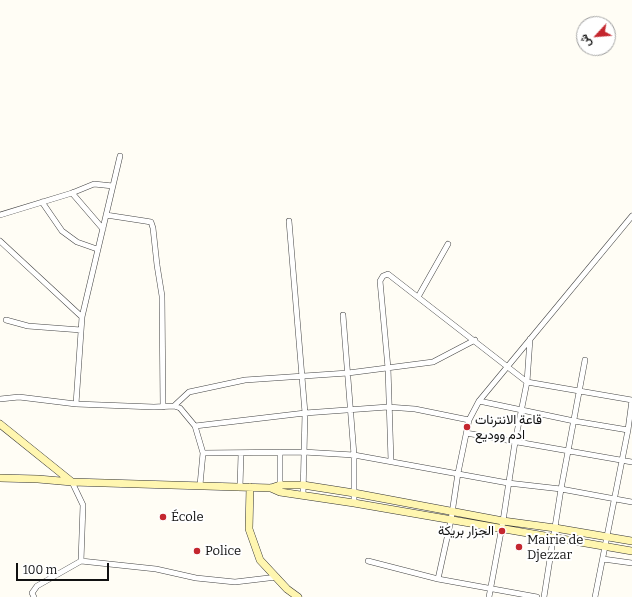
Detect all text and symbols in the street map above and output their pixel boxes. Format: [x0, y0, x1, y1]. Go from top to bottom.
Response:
north arrow [576, 16, 616, 56]
text: ش [577, 32, 594, 50]
place label: قاعة الانترنات ادم ووديع [475, 412, 542, 443]
marker: قاعة الانترنات ادم ووديع [462, 422, 472, 432]
place label: École [171, 509, 204, 525]
marker: École [158, 512, 168, 522]
place label: الجزار بريكة [438, 523, 494, 539]
marker: الجزار بريكة [497, 526, 507, 536]
place label: Mairie de Djezzar [527, 532, 583, 563]
marker: Mairie de Djezzar [514, 542, 524, 552]
place label: Police [205, 543, 241, 559]
marker: Police [192, 546, 202, 556]
scale bar [18, 555, 111, 581]
text: 100 m [23, 563, 57, 577]

